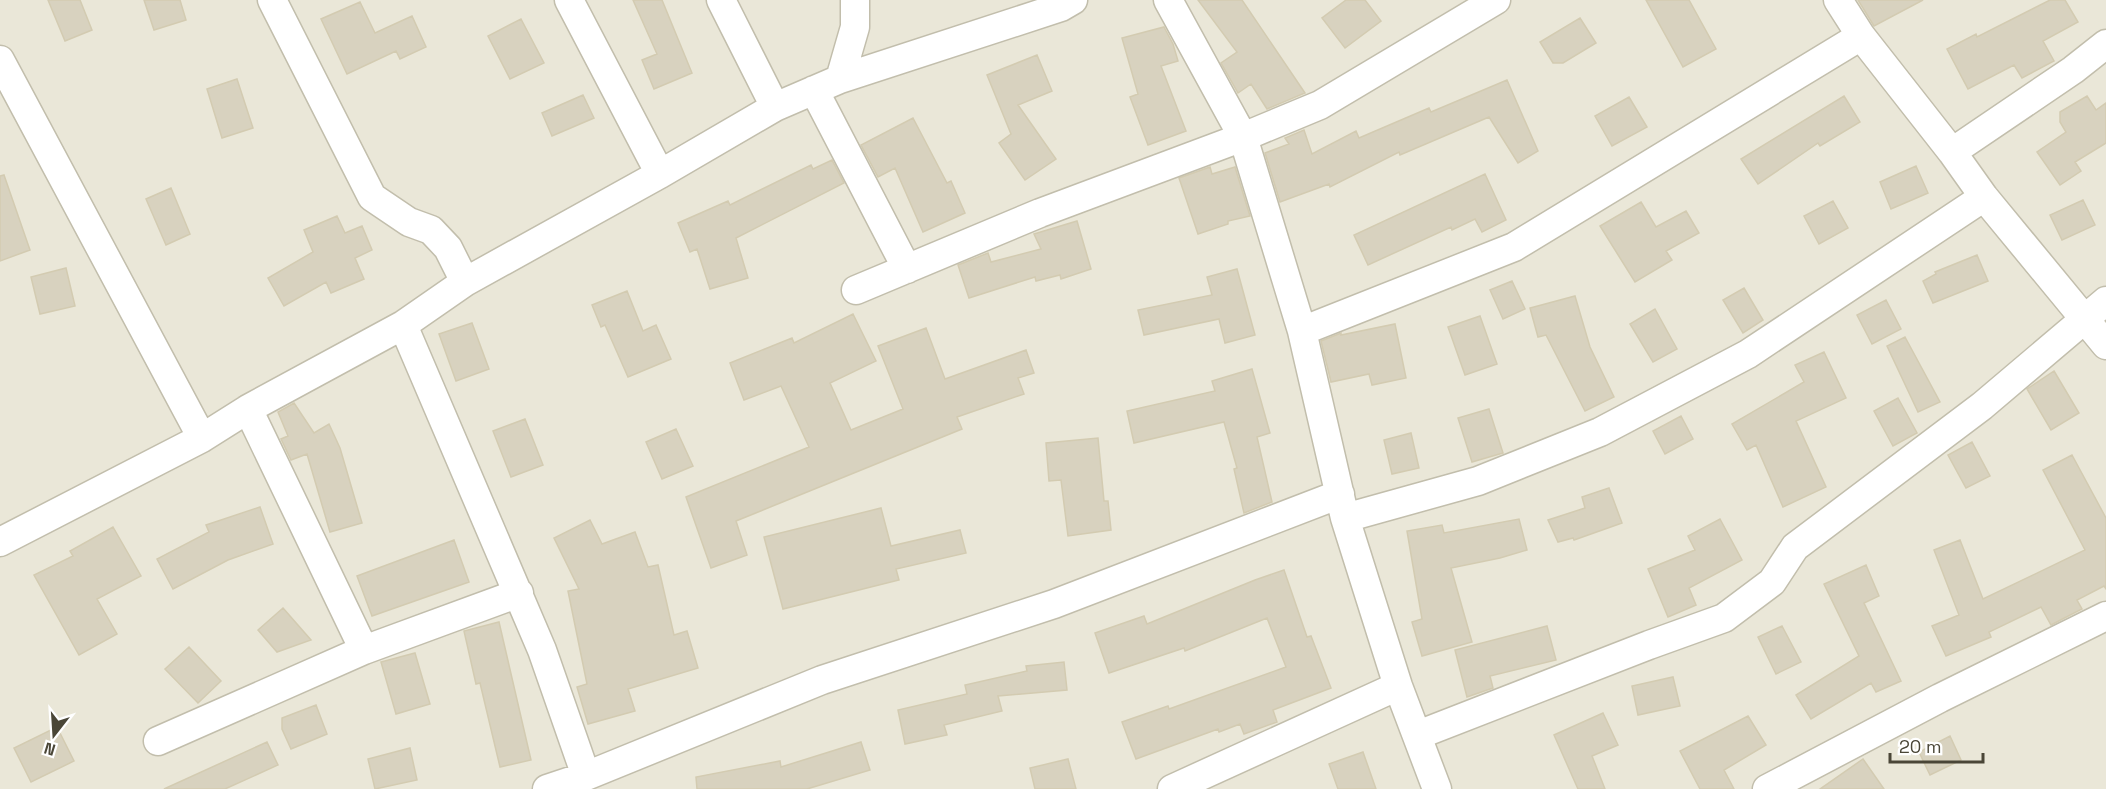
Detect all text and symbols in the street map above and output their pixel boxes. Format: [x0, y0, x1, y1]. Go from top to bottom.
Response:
north arrow [24, 705, 84, 765]
scale bar [1890, 726, 1983, 764]
text: 20 m [1899, 735, 1942, 758]
text: N [42, 737, 58, 760]

